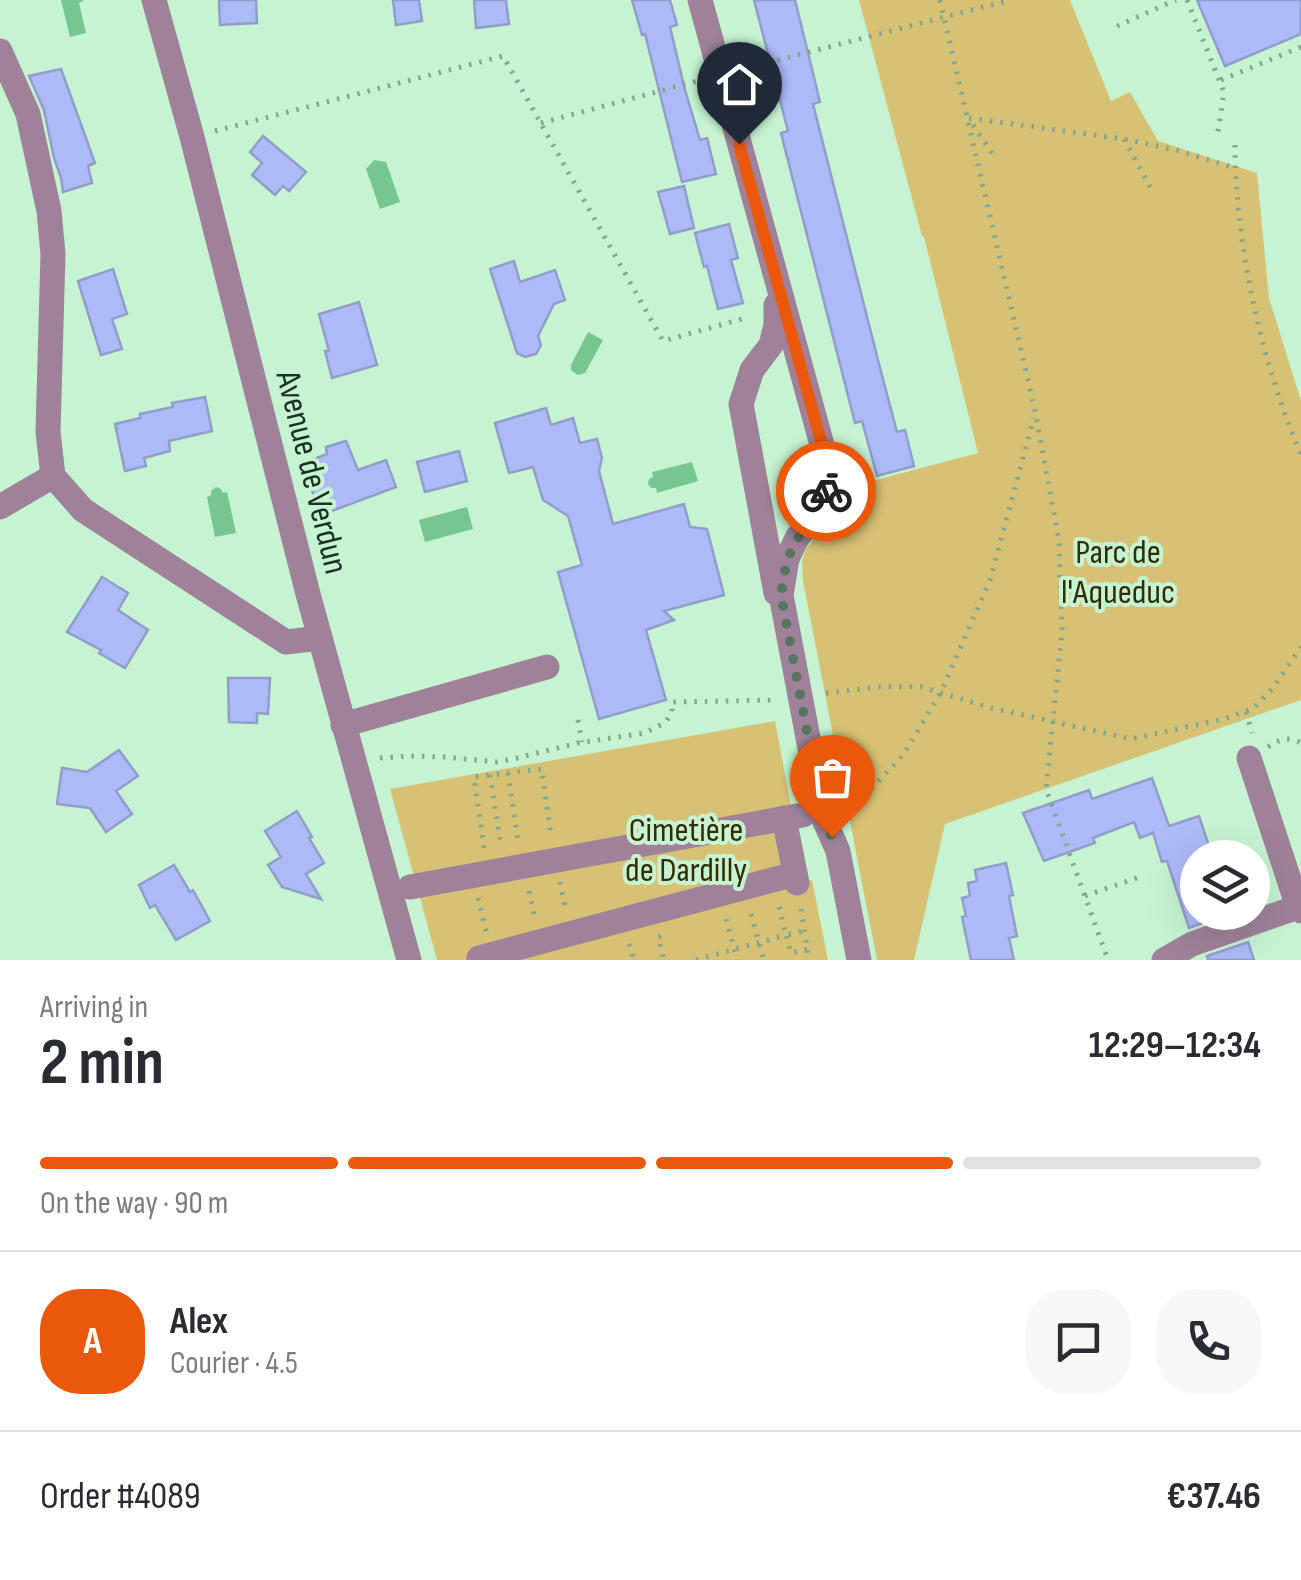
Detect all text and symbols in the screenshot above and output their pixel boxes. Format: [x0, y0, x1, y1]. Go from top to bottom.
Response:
pin [697, 42, 782, 145]
icon: home [712, 57, 767, 112]
street label: Avenue de Verdun [265, 365, 358, 578]
courier [776, 441, 876, 541]
icon: bike [799, 464, 854, 519]
park label: Parc de l'Aqueduc [1061, 531, 1175, 614]
pin [790, 735, 875, 838]
icon: bag [805, 750, 860, 805]
park label: Cimetière de Dardilly [625, 809, 747, 892]
map controls [1180, 840, 1270, 930]
button: layers [1180, 840, 1270, 930]
text: Arriving in [40, 988, 148, 1027]
text: 12:29–12:34 [1089, 1023, 1261, 1068]
text: 2 min [40, 1025, 164, 1103]
text: On the way · 90 m [40, 1184, 228, 1223]
button: chat [1026, 1289, 1131, 1394]
button: phone [1156, 1289, 1261, 1394]
text: Alex [170, 1299, 228, 1344]
text: A [83, 1319, 102, 1364]
text: Courier · 4.5 [170, 1344, 298, 1383]
text: Order #4089 [40, 1474, 201, 1519]
text: €37.46 [1166, 1474, 1261, 1519]

